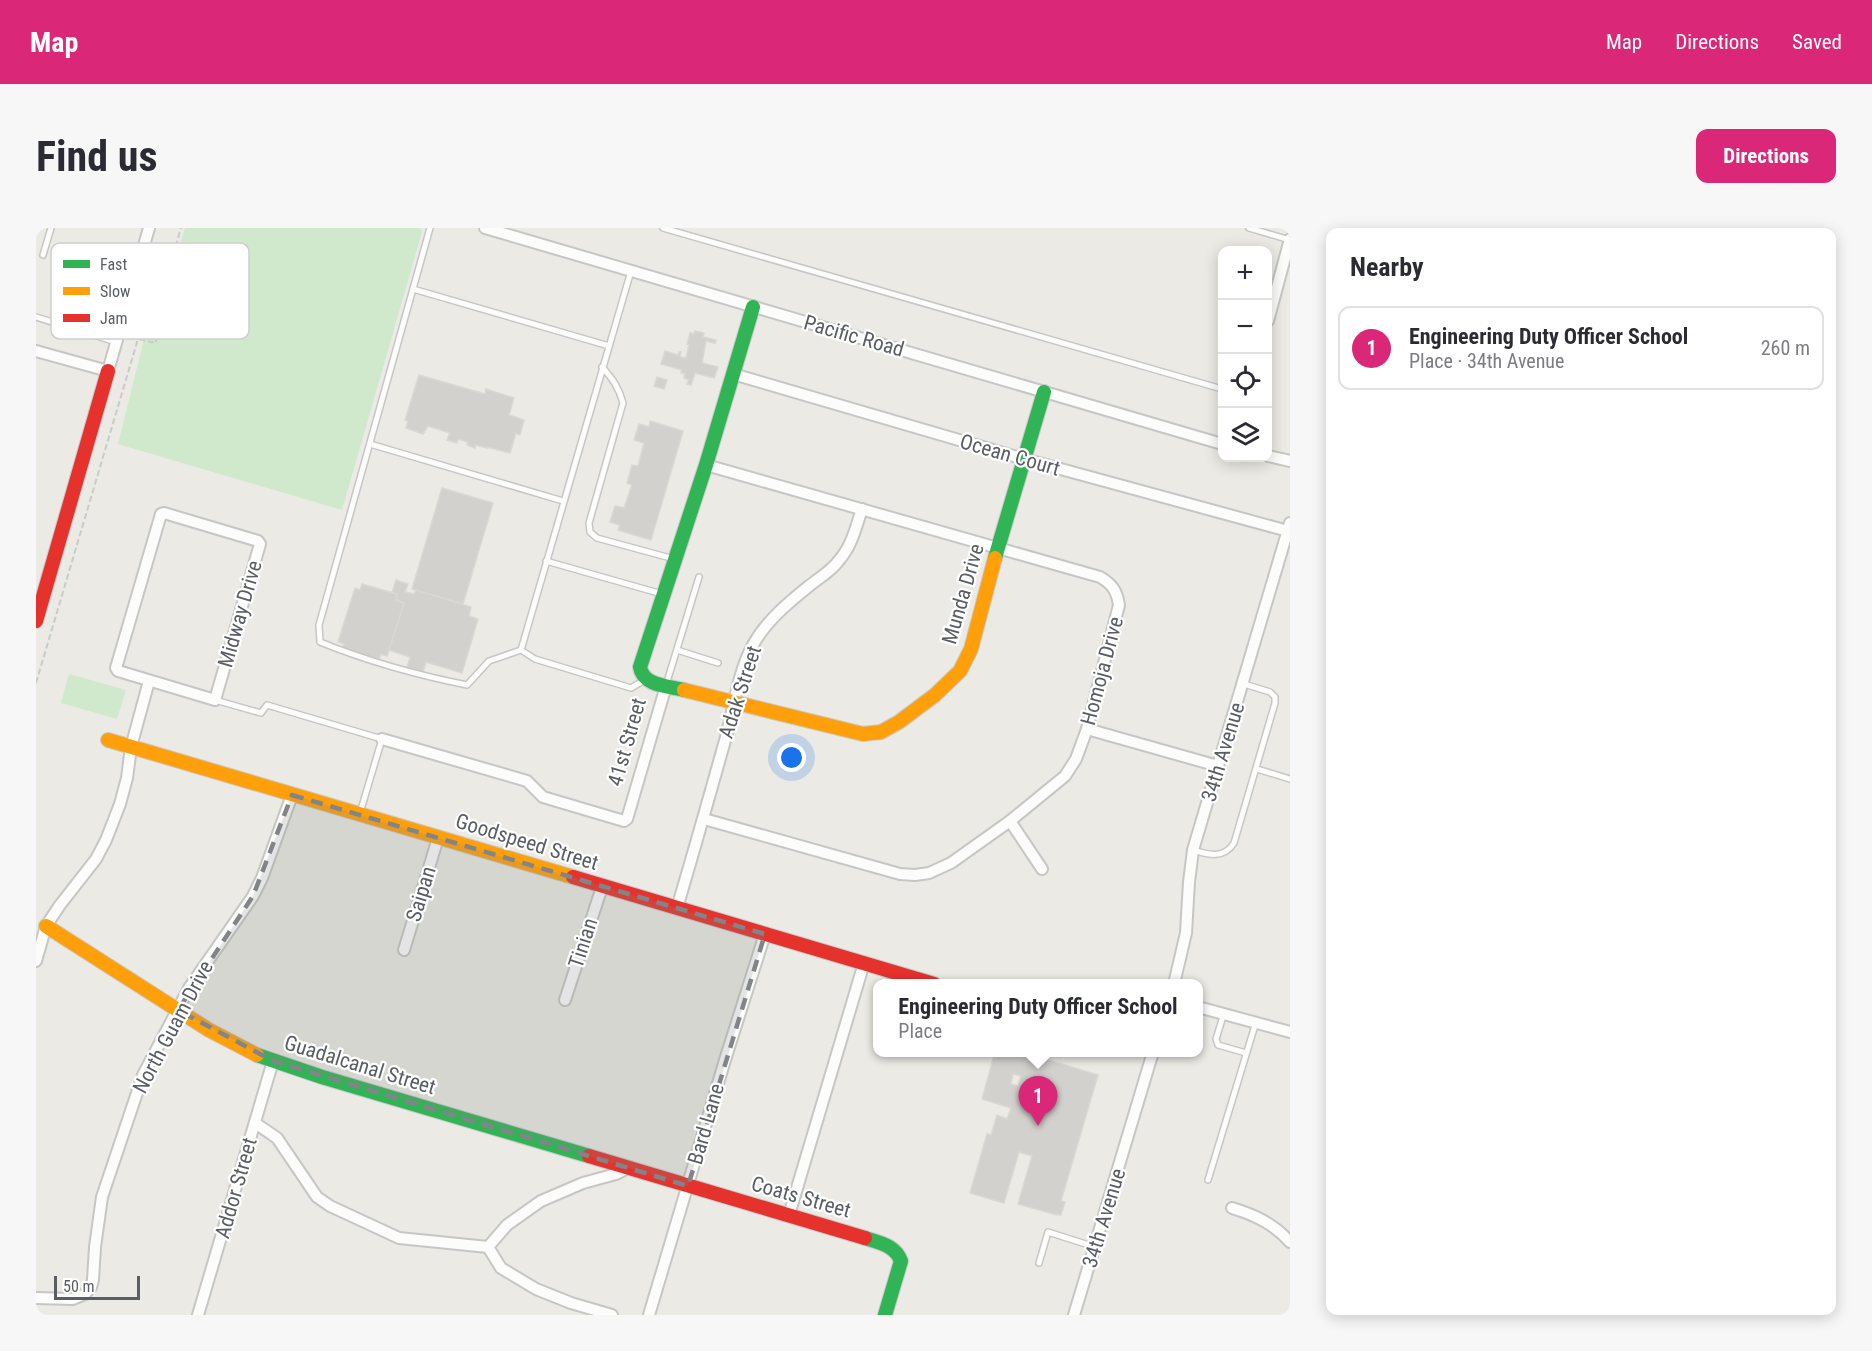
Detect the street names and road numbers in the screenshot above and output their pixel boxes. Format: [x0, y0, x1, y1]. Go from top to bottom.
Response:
street label: Pacific Road [801, 310, 907, 362]
street label: Ocean Court [957, 429, 1063, 481]
street label: Munda Drive [937, 541, 989, 647]
street label: Midway Drive [213, 558, 267, 670]
street label: Homoja Drive [1076, 614, 1128, 728]
street label: Adak Street [714, 643, 766, 741]
street label: 41st Street [603, 695, 651, 789]
street label: 34th Avenue [1197, 699, 1249, 804]
street label: Goodspeed Street [453, 809, 601, 875]
street label: Saipan [401, 864, 441, 924]
street label: Tinian [564, 915, 602, 971]
street label: North Guam Drive [128, 956, 218, 1097]
street label: Guadalcanal Street [282, 1031, 438, 1099]
street label: Bard Lane [683, 1081, 729, 1167]
street label: Addor Street [210, 1135, 262, 1241]
street label: 34th Avenue [1078, 1165, 1130, 1270]
street label: Coats Street [749, 1171, 853, 1223]

